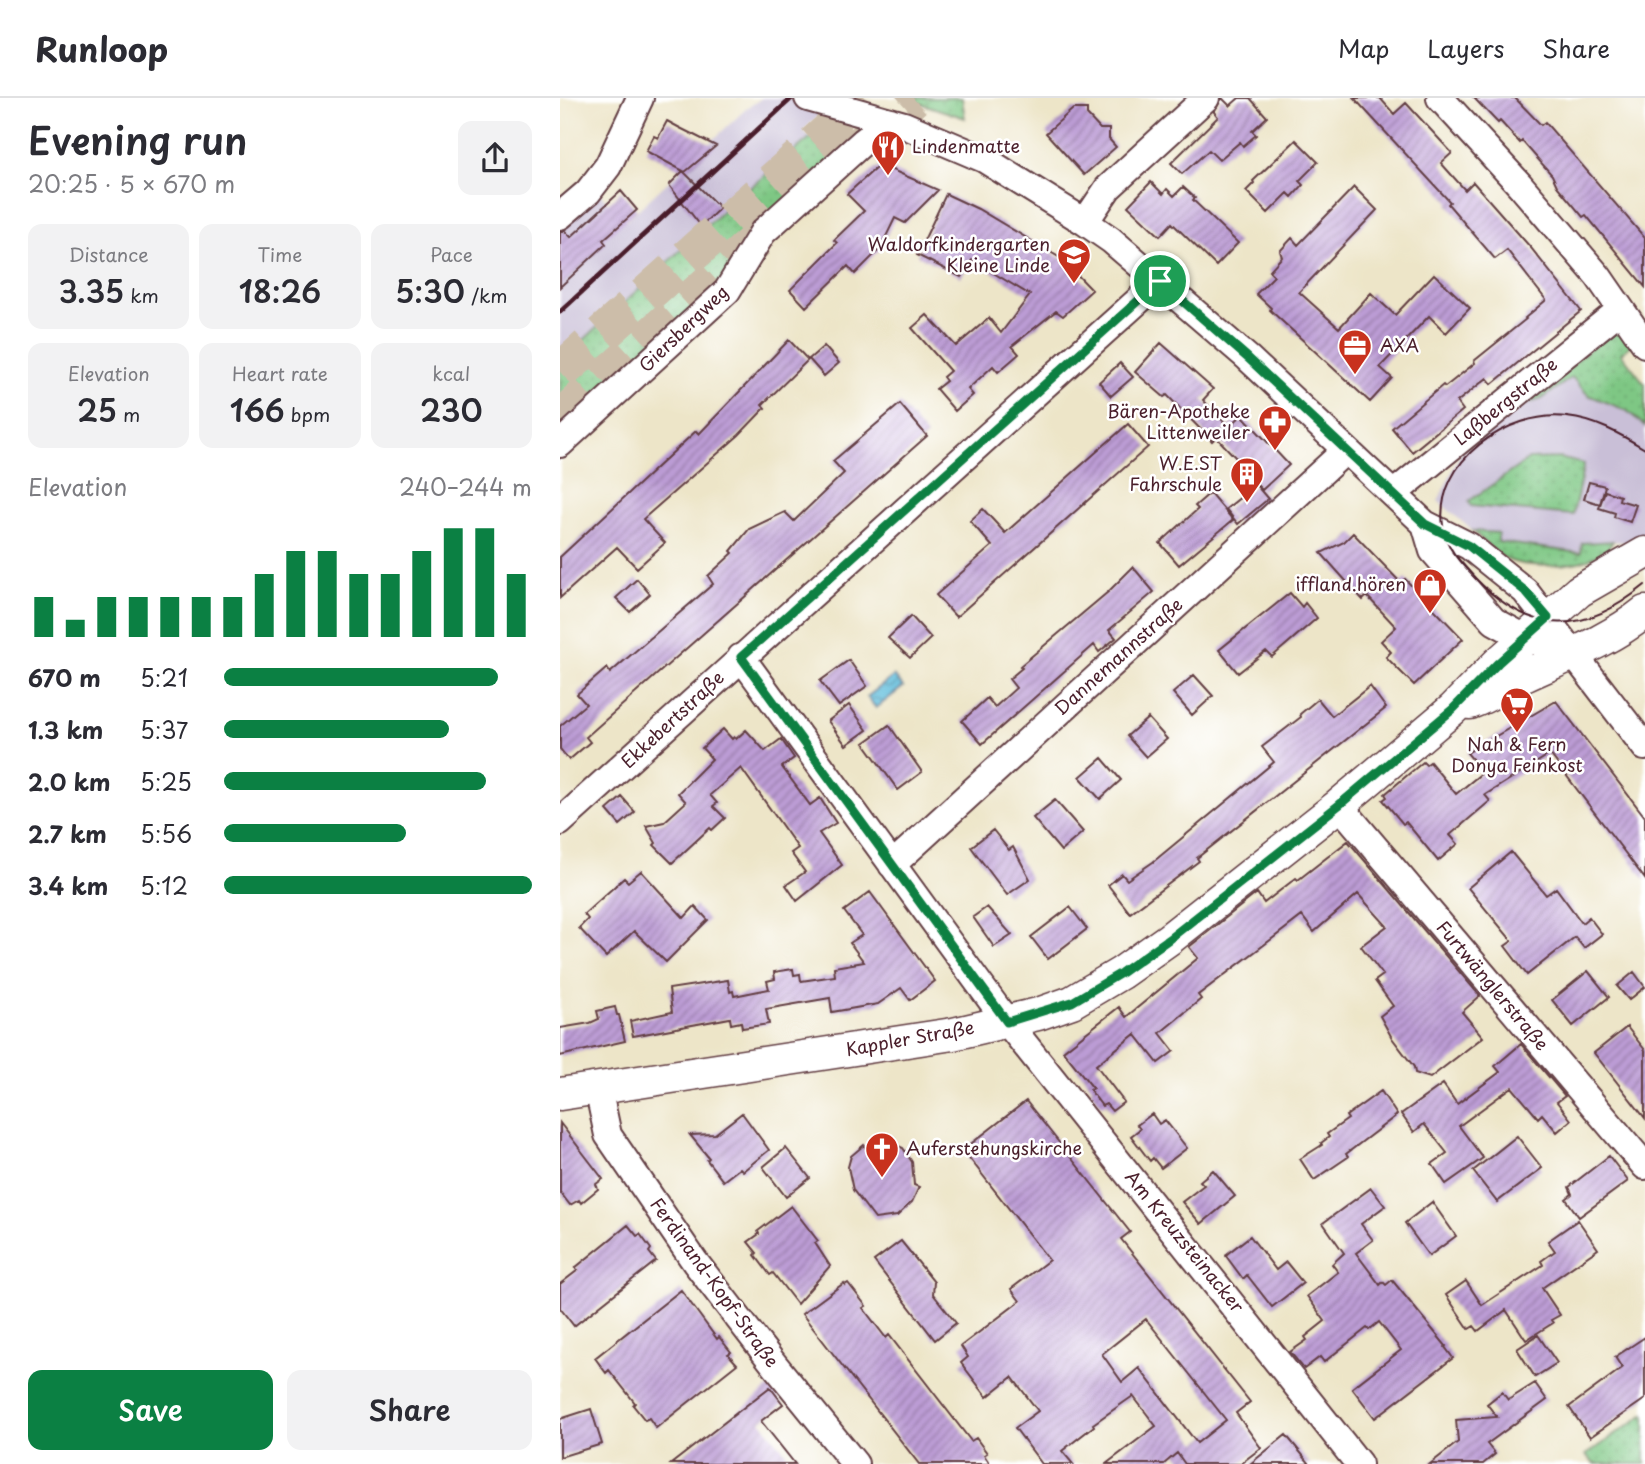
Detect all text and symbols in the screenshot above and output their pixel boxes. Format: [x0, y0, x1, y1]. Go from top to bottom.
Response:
text: Runloop [35, 23, 168, 73]
text: Map [1338, 30, 1389, 66]
text: Layers [1427, 30, 1504, 66]
text: Share [1542, 30, 1610, 66]
text: Evening run [28, 111, 247, 168]
button: share [458, 121, 532, 195]
restaurant icon: Lindenmatte [869, 128, 907, 177]
place label: Lindenmatte [912, 132, 1020, 159]
text: 20:25 · 5 × 670 m [28, 166, 235, 201]
place label: Waldorfkindergarten Kleine Linde [868, 230, 1050, 278]
school or university icon: Waldorfkindergarten Kleine Linde [1055, 236, 1093, 285]
text: Distance [69, 240, 149, 268]
text: Time [258, 240, 302, 268]
text: Pace [430, 240, 473, 268]
pin [1130, 251, 1190, 311]
icon: arrive [1141, 262, 1179, 300]
text: 3.35 [58, 268, 124, 313]
text: 18:26 [239, 268, 321, 313]
text: 5:30 [395, 268, 465, 313]
street label: Giersbergweg [632, 278, 734, 378]
text: km [124, 281, 159, 309]
text: /km [465, 281, 508, 309]
office icon: AXA [1336, 327, 1374, 376]
place label: AXA [1380, 331, 1419, 358]
street label: Laßbergstraße [1447, 350, 1563, 451]
text: Elevation [68, 359, 150, 387]
text: Heart rate [232, 359, 328, 387]
text: kcal [432, 359, 470, 387]
text: 25 [77, 387, 117, 432]
text: 166 [230, 387, 285, 432]
text: 230 [420, 387, 483, 432]
place label: Bären-Apotheke Littenweiler [1107, 397, 1251, 445]
text: m [117, 400, 140, 428]
text: bpm [285, 400, 330, 428]
pharmacy icon: Bären-Apotheke Littenweiler [1256, 403, 1294, 452]
place label: W.E.ST Fahrschule [1129, 449, 1223, 497]
building icon: W.E.ST Fahrschule [1228, 455, 1266, 504]
text: Elevation [28, 469, 127, 504]
text: 240–244 m [399, 469, 532, 504]
shop icon: iffland.hören [1411, 566, 1449, 615]
place label: iffland.hören [1295, 570, 1406, 597]
street label: Dannemannstraße [1048, 591, 1188, 721]
text: 670 m [28, 660, 101, 695]
text: 5:21 [140, 660, 188, 695]
street label: Ekkebertstraße [614, 664, 730, 774]
supermarket icon: Nah & Fern Donya Feinkost [1498, 685, 1536, 734]
text: 1.3 km [28, 712, 103, 747]
text: 5:37 [140, 712, 188, 747]
place label: Nah & Fern Donya Feinkost [1451, 730, 1583, 778]
text: 2.0 km [28, 764, 110, 799]
text: 5:25 [140, 764, 192, 799]
text: 2.7 km [28, 816, 107, 851]
text: 5:56 [140, 816, 192, 851]
text: 3.4 km [28, 868, 108, 903]
text: 5:12 [140, 868, 188, 903]
street label: Furtwänglerstraße [1431, 914, 1556, 1056]
street label: Kappler Straße [843, 1013, 976, 1062]
church icon: Auferstehungskirche [863, 1130, 901, 1179]
place label: Auferstehungskirche [906, 1134, 1082, 1161]
street label: Am Kreuzsteinacker [1119, 1164, 1251, 1318]
street label: Ferdinand-Kopf-Straße [644, 1192, 786, 1373]
button: Save [28, 1370, 273, 1450]
button: Share [287, 1370, 532, 1450]

